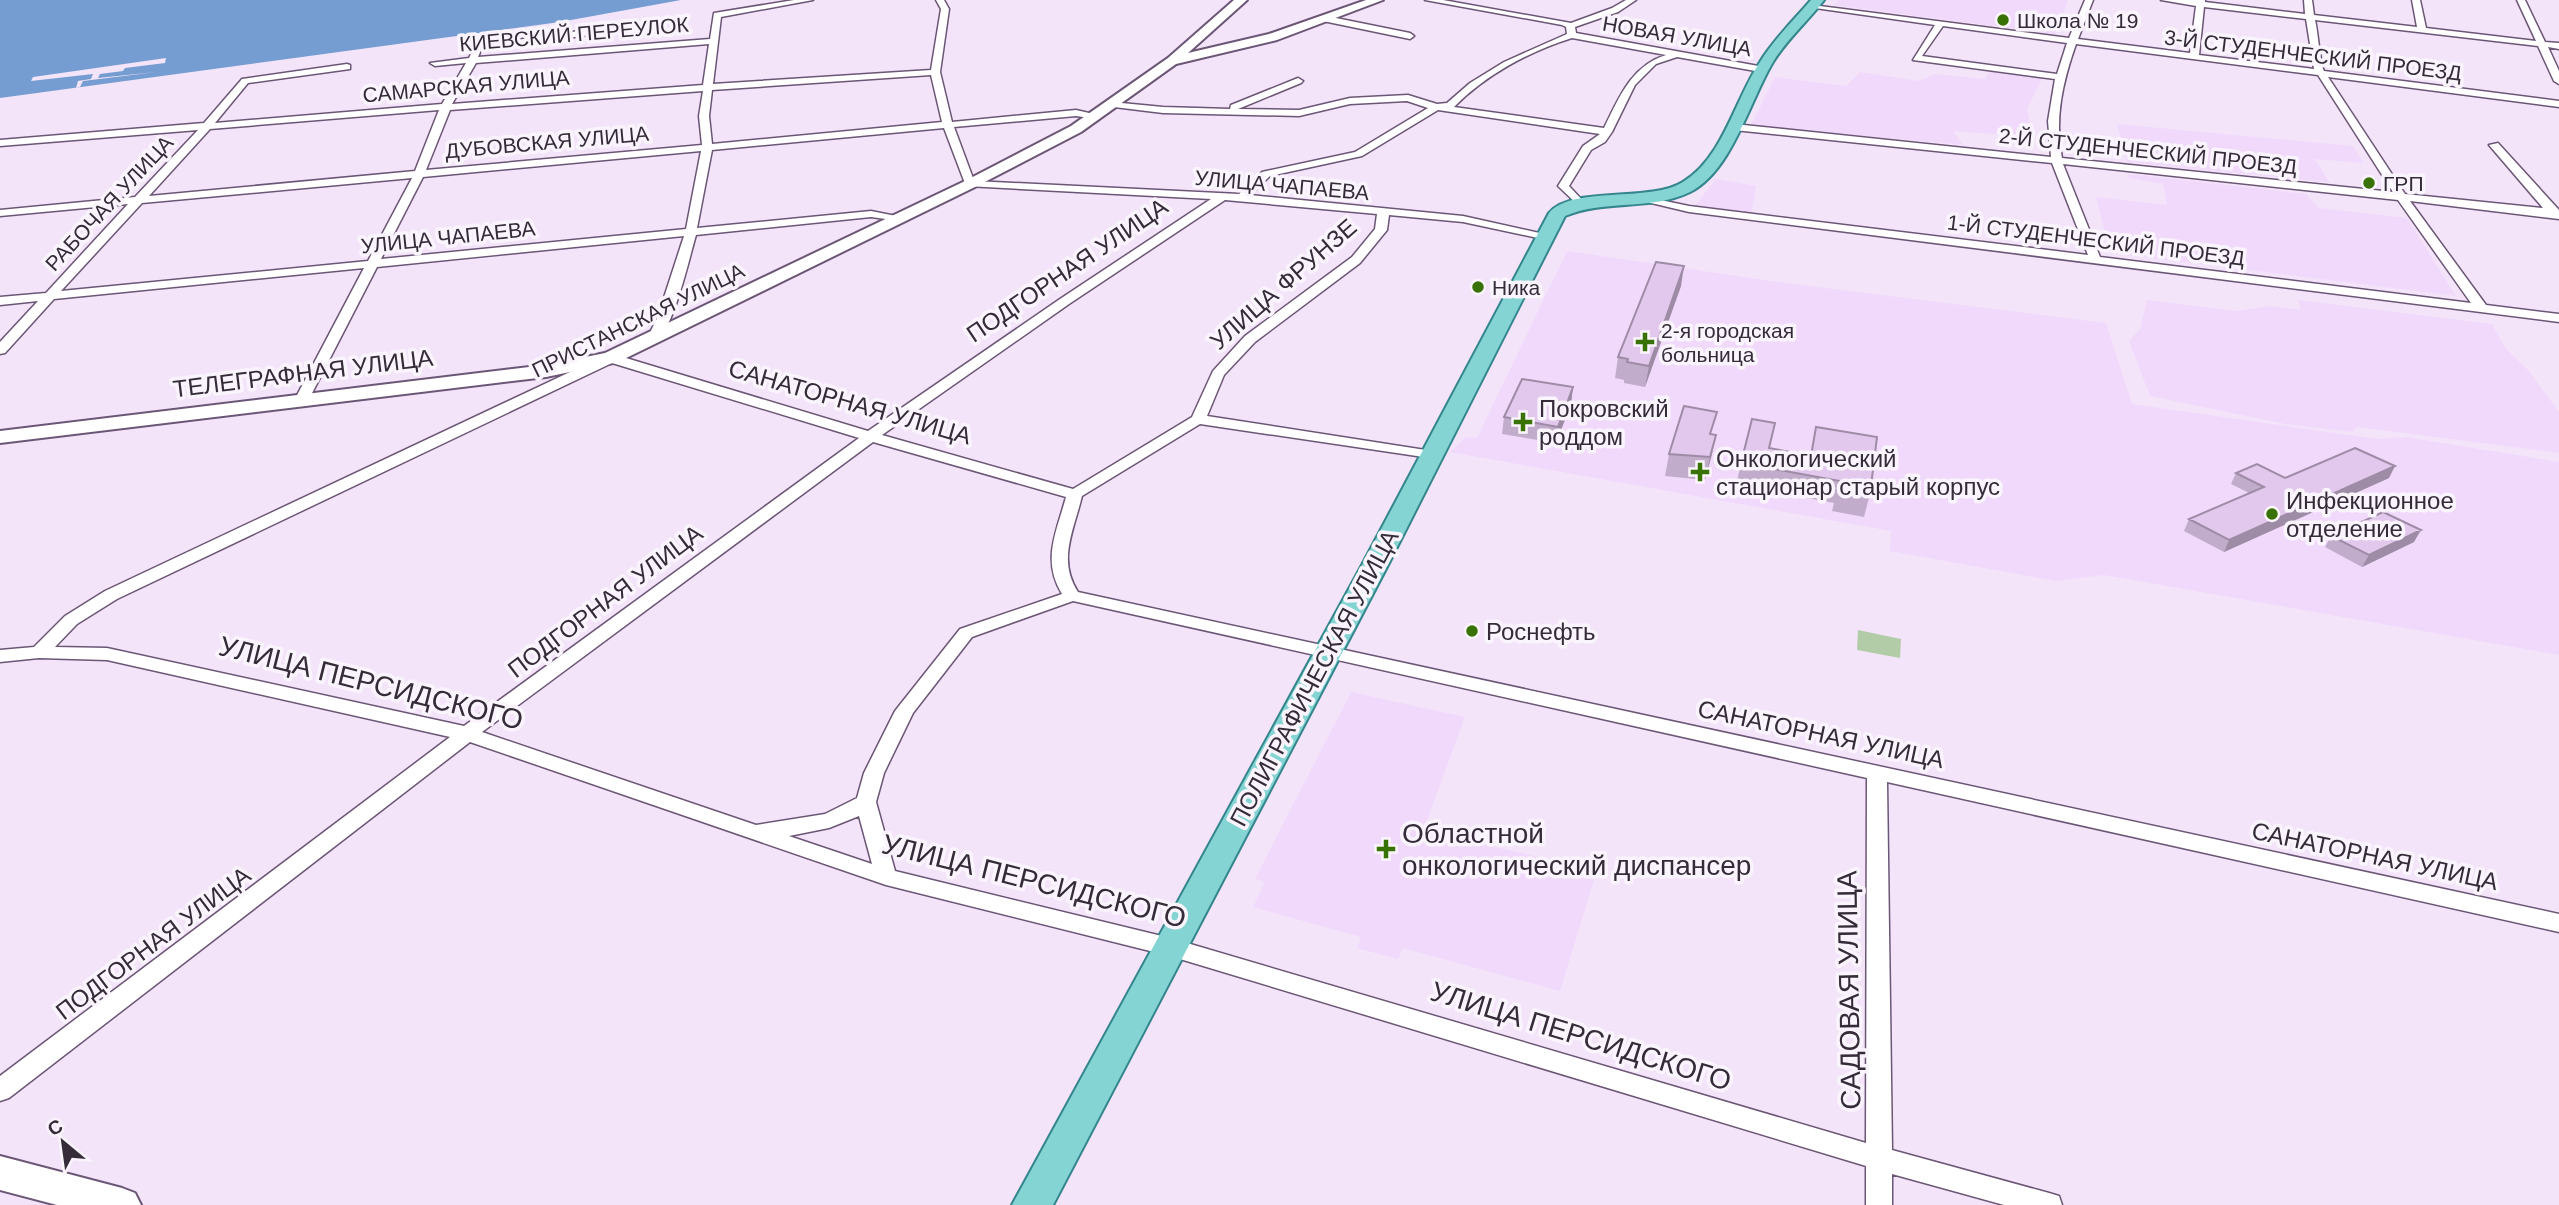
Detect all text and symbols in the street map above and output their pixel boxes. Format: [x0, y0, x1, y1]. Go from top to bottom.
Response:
place label: Школа № 19 [2017, 9, 2138, 32]
street label: КИЕВСКИЙ ПЕРЕУЛОК [458, 12, 690, 55]
street label: НОВАЯ УЛИЦА [1601, 12, 1753, 60]
marker: Школа № 19 [1995, 12, 2011, 28]
street label: 3-Й СТУДЕНЧЕСКИЙ ПРОЕЗД [2163, 25, 2463, 85]
street label: САМАРСКАЯ УЛИЦА [362, 66, 570, 106]
street label: ДУБОВСКАЯ УЛИЦА [444, 122, 650, 162]
street label: 2-Й СТУДЕНЧЕСКИЙ ПРОЕЗД [1998, 124, 2298, 178]
street label: РАБОЧАЯ УЛИЦА [41, 131, 177, 275]
street label: УЛИЦА ЧАПАЕВА [1194, 166, 1370, 204]
place label: ГРП [2383, 172, 2423, 195]
marker: ГРП [2361, 175, 2377, 191]
street label: ПОДГОРНАЯ УЛИЦА [961, 193, 1173, 347]
street label: 1-Й СТУДЕНЧЕСКИЙ ПРОЕЗД [1946, 210, 2246, 270]
street label: УЛИЦА ФРУНЗЕ [1204, 213, 1362, 355]
street label: УЛИЦА ЧАПАЕВА [360, 216, 536, 258]
street label: ПРИСТАНСКАЯ УЛИЦА [528, 258, 748, 382]
place label: Ника [1492, 276, 1541, 299]
marker: Ника [1470, 279, 1486, 295]
place label: 2-я городская больница [1661, 319, 1794, 366]
marker: 2-я городская больница [1635, 332, 1655, 352]
street label: ТЕЛЕГРАФНАЯ УЛИЦА [171, 344, 435, 402]
street label: САНАТОРНАЯ УЛИЦА [726, 354, 974, 450]
place label: Покровский роддом [1539, 395, 1669, 450]
marker: Покровский роддом [1513, 412, 1533, 432]
place label: Онкологический стационар старый корпус [1716, 445, 2000, 500]
marker: Онкологический стационар старый корпус [1690, 462, 1710, 482]
place label: Инфекционное отделение [2286, 487, 2454, 542]
marker: Инфекционное отделение [2264, 506, 2280, 522]
street label: ПОДГОРНАЯ УЛИЦА [502, 519, 708, 683]
street label: ПОЛИГРАФИЧЕСКАЯ УЛИЦА [1224, 525, 1404, 831]
place label: Роснефть [1486, 618, 1596, 645]
marker: Роснефть [1464, 623, 1480, 639]
street label: УЛИЦА ПЕРСИДСКОГО [216, 630, 526, 736]
street label: САНАТОРНАЯ УЛИЦА [1695, 695, 1947, 773]
street label: САНАТОРНАЯ УЛИЦА [2249, 817, 2501, 895]
place label: Областной онкологический диспансер [1402, 818, 1751, 881]
street label: УЛИЦА ПЕРСИДСКОГО [879, 828, 1189, 934]
marker: Областной онкологический диспансер [1376, 839, 1396, 859]
street label: ПОДГОРНАЯ УЛИЦА [50, 861, 256, 1025]
street label: САДОВАЯ УЛИЦА [1831, 870, 1867, 1110]
street label: УЛИЦА ПЕРСИДСКОГО [1427, 976, 1735, 1096]
north arrow [28, 1107, 98, 1177]
text: С [44, 1115, 66, 1140]

